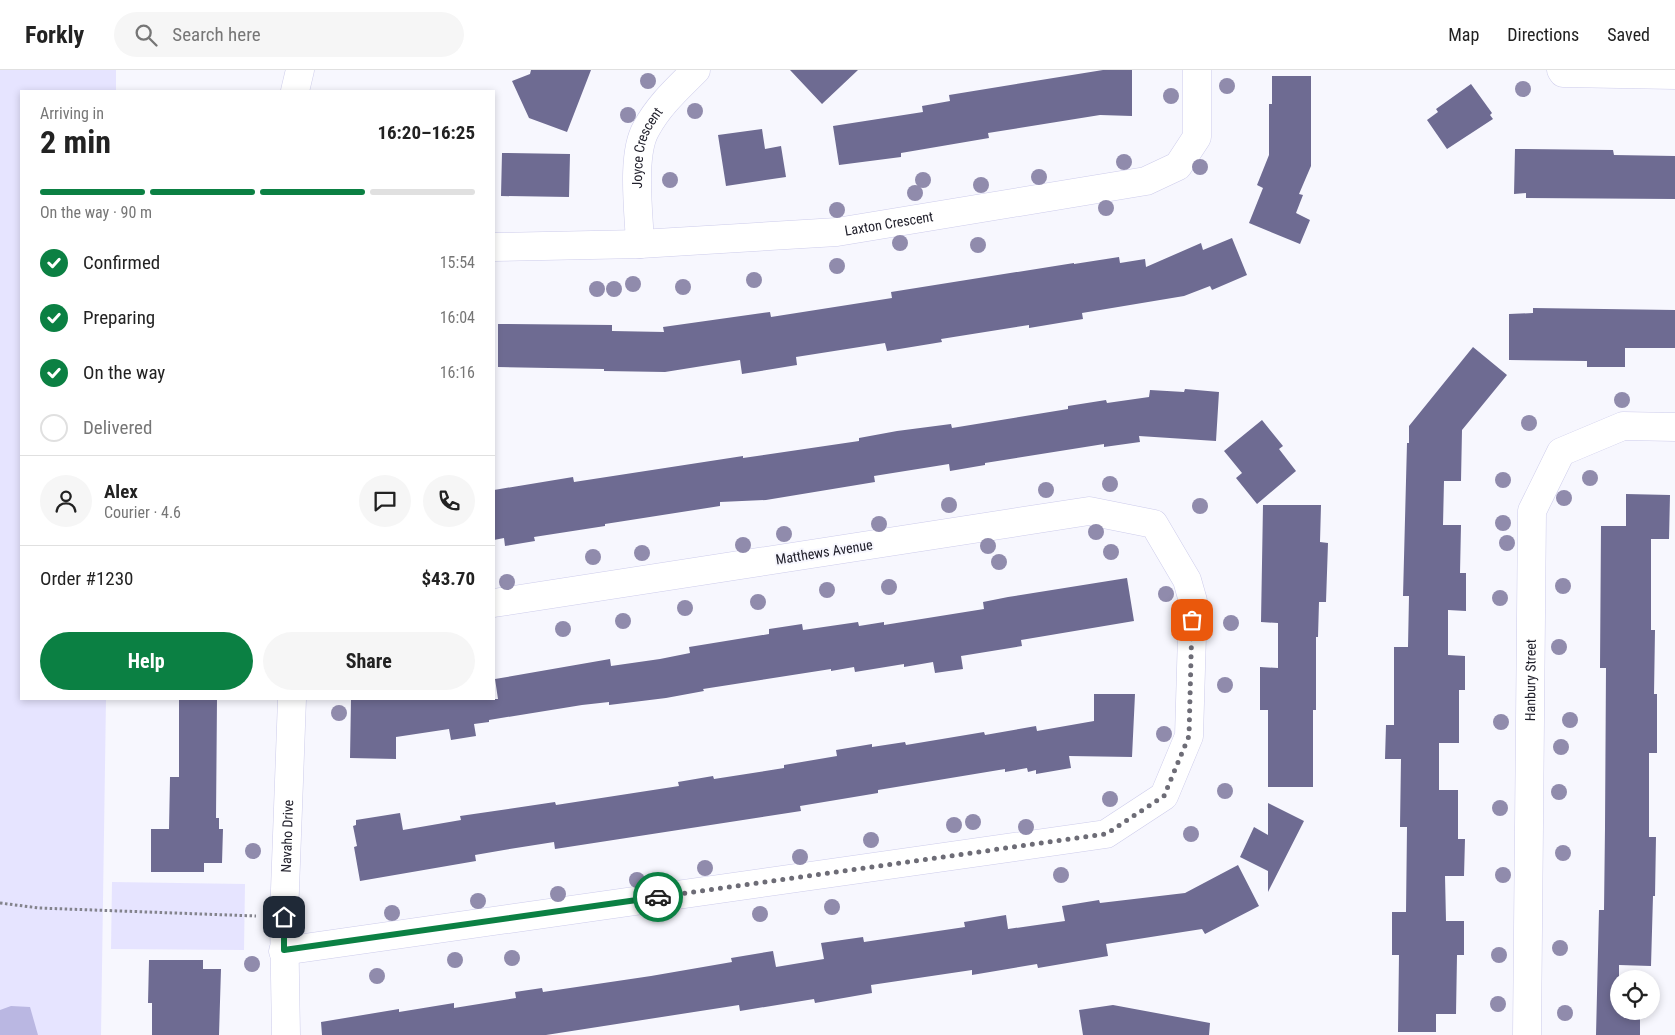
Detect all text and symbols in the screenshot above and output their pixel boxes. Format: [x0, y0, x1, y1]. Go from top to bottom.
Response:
search box [114, 12, 464, 57]
text: Forkly [25, 21, 84, 49]
icon: search [132, 21, 160, 49]
text: Search here [172, 23, 261, 46]
text: Map [1448, 24, 1479, 45]
text: Directions [1507, 24, 1579, 45]
text: Saved [1607, 24, 1650, 45]
text: Arriving in [40, 104, 104, 123]
street label: Joyce Crescent [629, 104, 666, 189]
text: 16:20–16:25 [377, 121, 475, 144]
text: 2 min [40, 123, 111, 161]
text: On the way · 90 m [40, 203, 152, 222]
street label: Laxton Crescent [843, 208, 934, 239]
icon: check [40, 249, 68, 277]
text: Confirmed [83, 251, 160, 274]
text: 15:54 [440, 253, 475, 272]
icon: check [40, 304, 68, 332]
text: Preparing [83, 306, 155, 329]
text: 16:04 [440, 308, 475, 327]
icon: check [40, 359, 68, 387]
text: On the way [83, 361, 165, 384]
text: 16:16 [440, 363, 475, 382]
text: Delivered [83, 416, 152, 439]
button: person [40, 475, 92, 527]
button: chat [359, 475, 411, 527]
button: phone [423, 475, 475, 527]
text: Alex [104, 480, 138, 503]
text: Courier · 4.6 [104, 503, 181, 522]
street label: Matthews Avenue [774, 536, 874, 568]
text: Order #1230 [40, 567, 133, 590]
text: $43.70 [421, 567, 475, 590]
pin [1171, 599, 1213, 641]
icon: bag [1178, 606, 1206, 634]
button: Help [40, 632, 253, 690]
button: Share [263, 632, 475, 690]
street label: Hanbury Street [1522, 639, 1539, 721]
street label: Navaho Drive [278, 799, 296, 873]
courier [633, 872, 683, 922]
icon: car [644, 883, 672, 911]
pin [263, 896, 305, 938]
icon: home [270, 903, 298, 931]
map controls [1610, 970, 1660, 1020]
button: locate [1610, 970, 1660, 1020]

